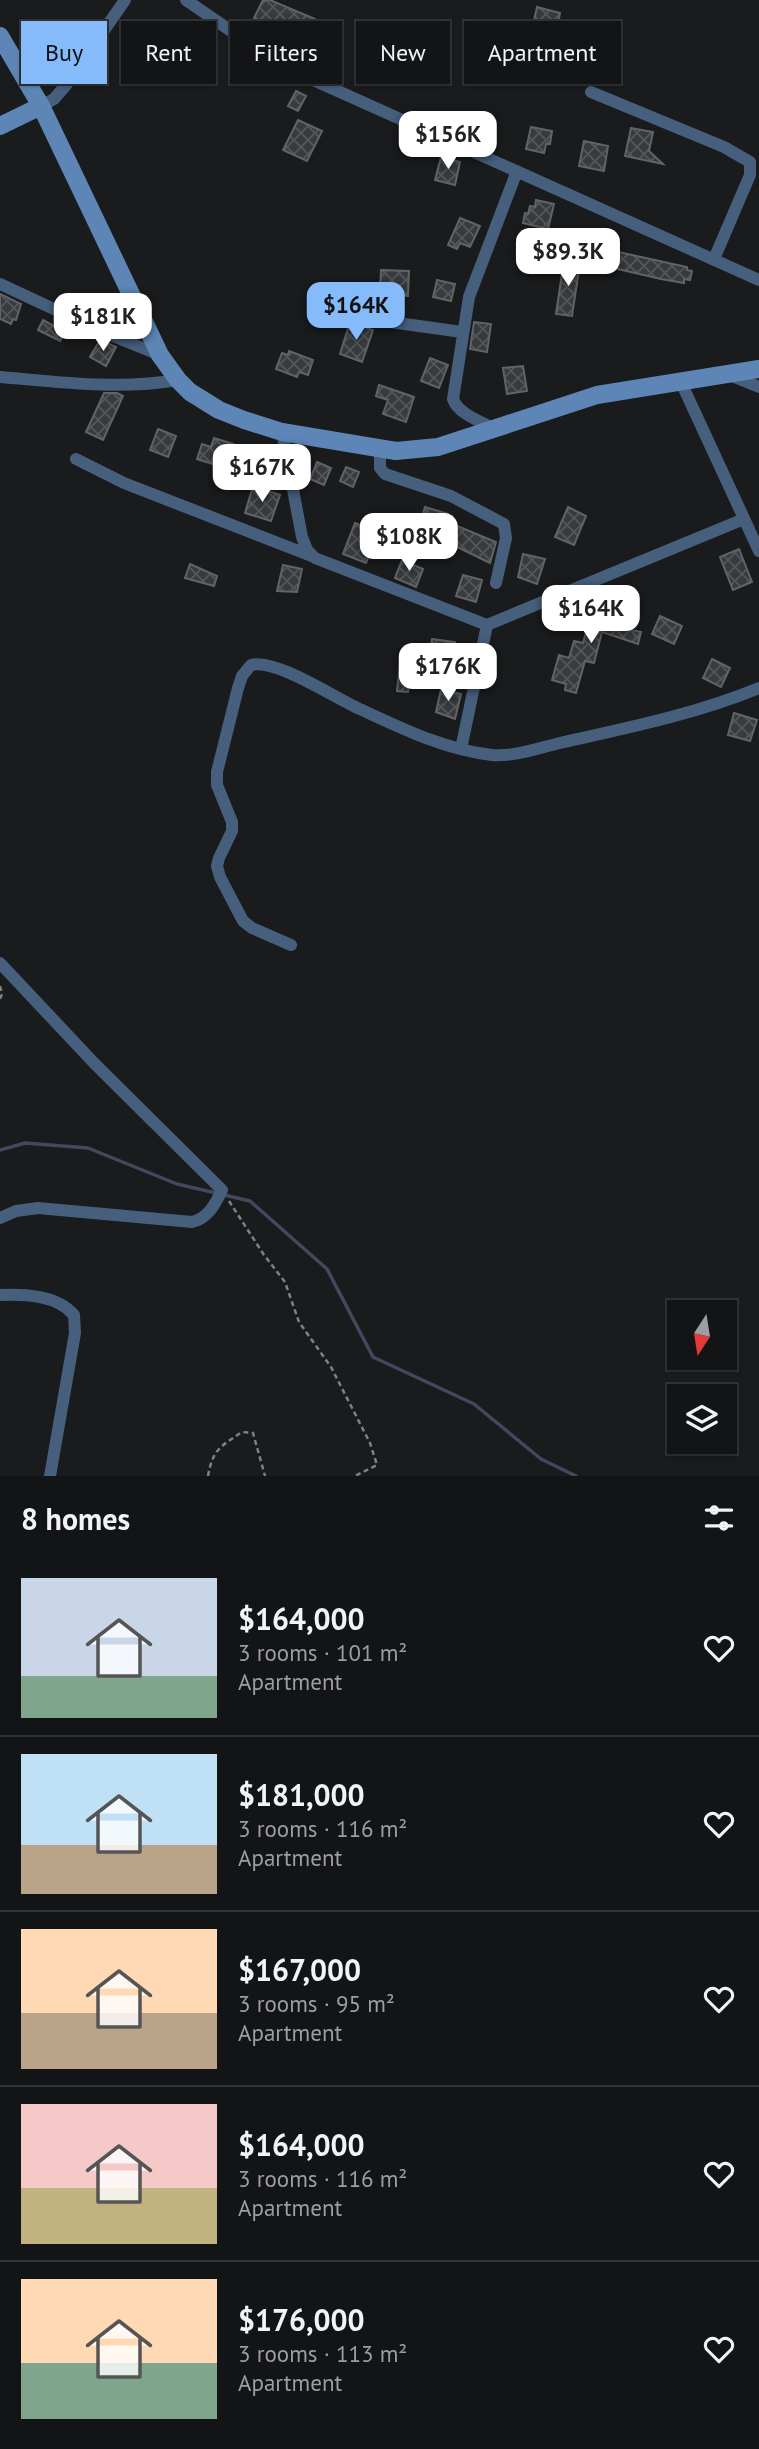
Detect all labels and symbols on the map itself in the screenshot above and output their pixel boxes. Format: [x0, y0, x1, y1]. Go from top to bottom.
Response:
pin: $156K [399, 111, 497, 171]
pin: $89.3K [511, 229, 625, 288]
pin: $164K [307, 282, 405, 342]
pin: $181K [54, 294, 152, 353]
pin: $167K [213, 444, 311, 504]
pin: $108K [360, 514, 458, 573]
pin: $164K [542, 586, 640, 645]
pin: $176K [399, 644, 497, 703]
north arrow [667, 1300, 737, 1370]

